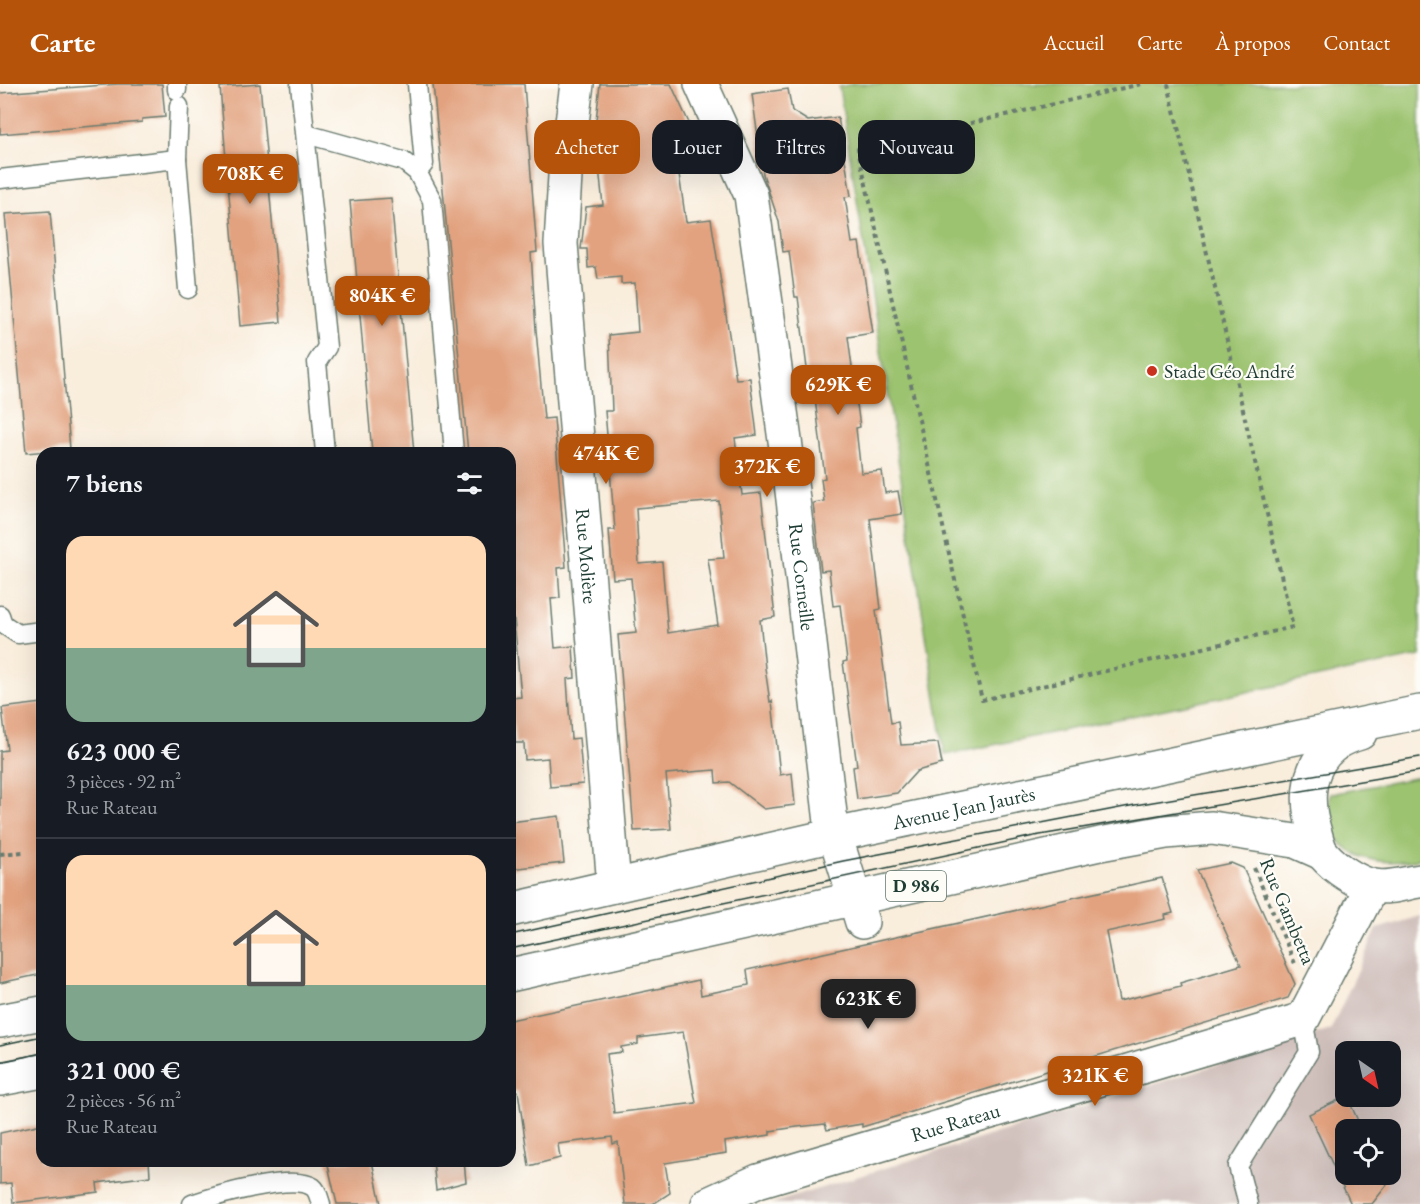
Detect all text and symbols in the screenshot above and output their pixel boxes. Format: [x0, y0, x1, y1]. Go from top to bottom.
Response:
text: Carte [30, 24, 96, 60]
text: Accueil [1044, 29, 1104, 56]
text: Carte [1137, 29, 1182, 56]
text: À propos [1215, 29, 1290, 56]
text: Contact [1323, 29, 1390, 56]
chip: Acheter [534, 120, 640, 174]
chip: Louer [652, 120, 743, 174]
chip: Filtres [755, 120, 846, 174]
chip: Nouveau [858, 120, 975, 174]
pin: 708K € [201, 154, 299, 205]
text: 708K € [217, 160, 283, 186]
pin: 804K € [333, 276, 431, 327]
text: 804K € [349, 282, 415, 308]
place label: Stade Géo André [1164, 358, 1295, 384]
marker: Stade Géo André [1145, 364, 1159, 378]
pin: 629K € [789, 365, 887, 416]
text: 629K € [805, 371, 871, 397]
pin: 474K € [557, 434, 655, 485]
text: 474K € [573, 440, 639, 466]
pin: 372K € [718, 447, 816, 498]
text: 372K € [734, 453, 800, 479]
text: 7 biens [66, 466, 143, 500]
icon: filters [453, 467, 486, 500]
street label: Rue Molière [570, 507, 604, 605]
street label: Rue Corneille [783, 522, 821, 632]
icon: home [222, 575, 330, 683]
text: 623 000 € [66, 734, 180, 768]
text: 3 pièces · 92 m² [66, 768, 181, 794]
street label: Avenue Jean Jaurès [889, 780, 1037, 836]
text: Rue Rateau [66, 794, 157, 820]
street label: Rue Gambetta [1254, 854, 1322, 968]
road number: D 986 [886, 871, 946, 901]
icon: home [222, 894, 330, 1002]
pin: 623K € [819, 979, 917, 1030]
text: 623K € [835, 985, 901, 1011]
north arrow [1335, 1041, 1401, 1107]
map controls [1335, 1041, 1401, 1185]
text: 321 000 € [66, 1053, 180, 1087]
pin: 321K € [1046, 1056, 1144, 1107]
text: 321K € [1062, 1062, 1128, 1088]
text: 2 pièces · 56 m² [66, 1087, 181, 1113]
street label: Rue Rateau [908, 1097, 1003, 1148]
text: Rue Rateau [66, 1113, 157, 1139]
button: locate [1335, 1119, 1401, 1185]

